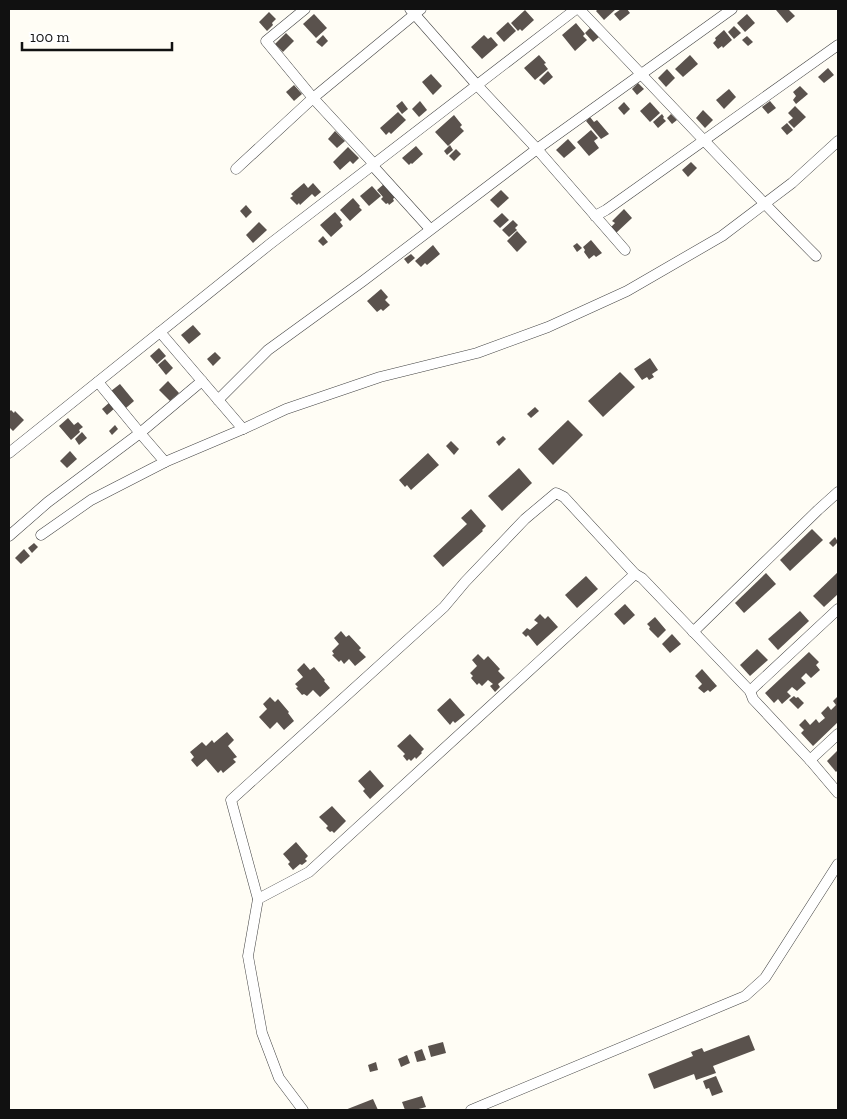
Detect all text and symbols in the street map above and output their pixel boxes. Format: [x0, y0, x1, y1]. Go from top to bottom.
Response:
scale bar [22, 20, 172, 52]
text: 100 m [30, 28, 69, 46]

